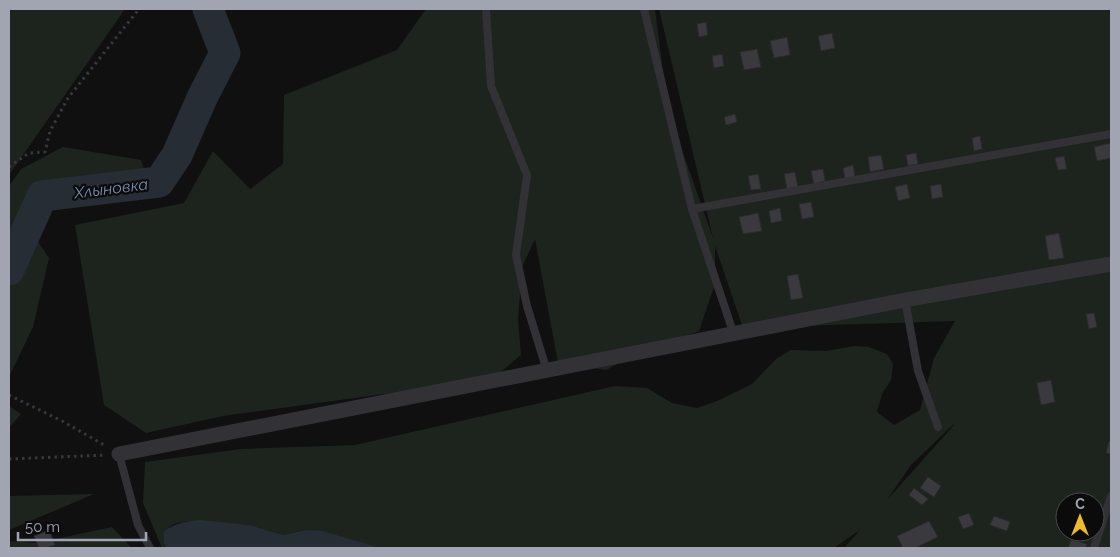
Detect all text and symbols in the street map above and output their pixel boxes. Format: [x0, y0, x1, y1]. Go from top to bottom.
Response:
water label: Хлыновка [72, 174, 149, 203]
north arrow [1055, 492, 1105, 542]
text: С [1075, 496, 1085, 512]
scale bar [18, 510, 145, 542]
text: 50 m [25, 518, 60, 536]

